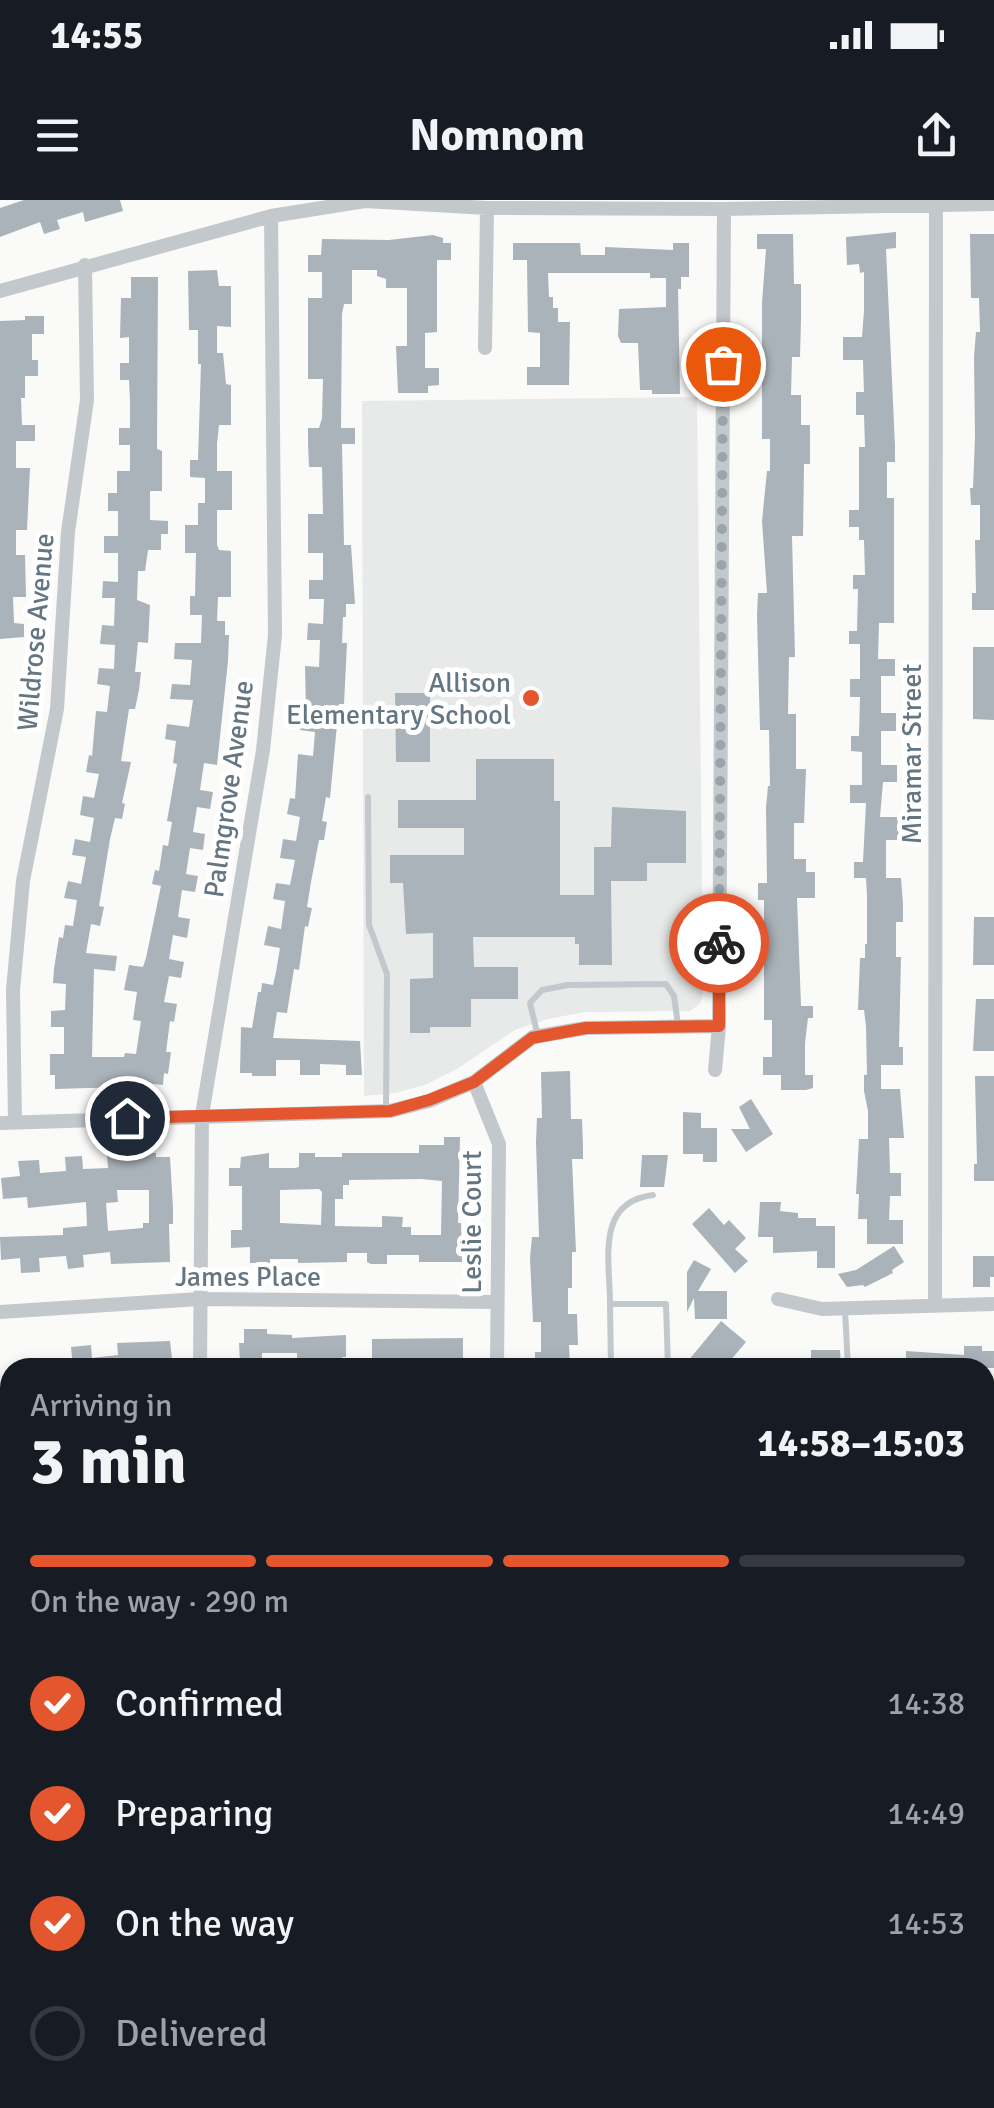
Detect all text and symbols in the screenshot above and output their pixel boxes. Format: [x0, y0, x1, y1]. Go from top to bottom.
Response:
text: 14:55 [50, 12, 143, 59]
icon: menu [30, 108, 85, 163]
text: Nomnom [409, 108, 585, 163]
icon: share [909, 108, 964, 163]
pin [681, 322, 766, 407]
icon: bag [696, 337, 751, 392]
street label: Wildrose Avenue [10, 532, 62, 733]
street label: Miramar Street [895, 664, 929, 844]
place label: Allison Elementary School [286, 666, 511, 732]
street label: Palmgrove Avenue [197, 678, 261, 900]
marker: Allison Elementary School [520, 687, 542, 709]
courier [669, 893, 769, 993]
icon: bike [692, 916, 747, 971]
pin [85, 1076, 170, 1161]
icon: home [100, 1091, 155, 1146]
street label: Leslie Court [455, 1150, 489, 1294]
street label: James Place [175, 1260, 321, 1294]
text: Arriving in [30, 1386, 172, 1425]
text: 14:58–15:03 [757, 1420, 965, 1467]
text: 3 min [30, 1422, 187, 1502]
text: On the way · 290 m [30, 1582, 289, 1621]
icon: check [30, 1676, 85, 1731]
text: Confirmed [115, 1680, 284, 1727]
text: 14:38 [887, 1684, 965, 1723]
icon: check [30, 1786, 85, 1841]
text: Preparing [115, 1790, 273, 1837]
text: 14:49 [887, 1794, 965, 1833]
icon: check [30, 1896, 85, 1951]
text: On the way [115, 1900, 294, 1947]
text: 14:53 [887, 1904, 965, 1943]
text: Delivered [115, 2010, 268, 2057]

